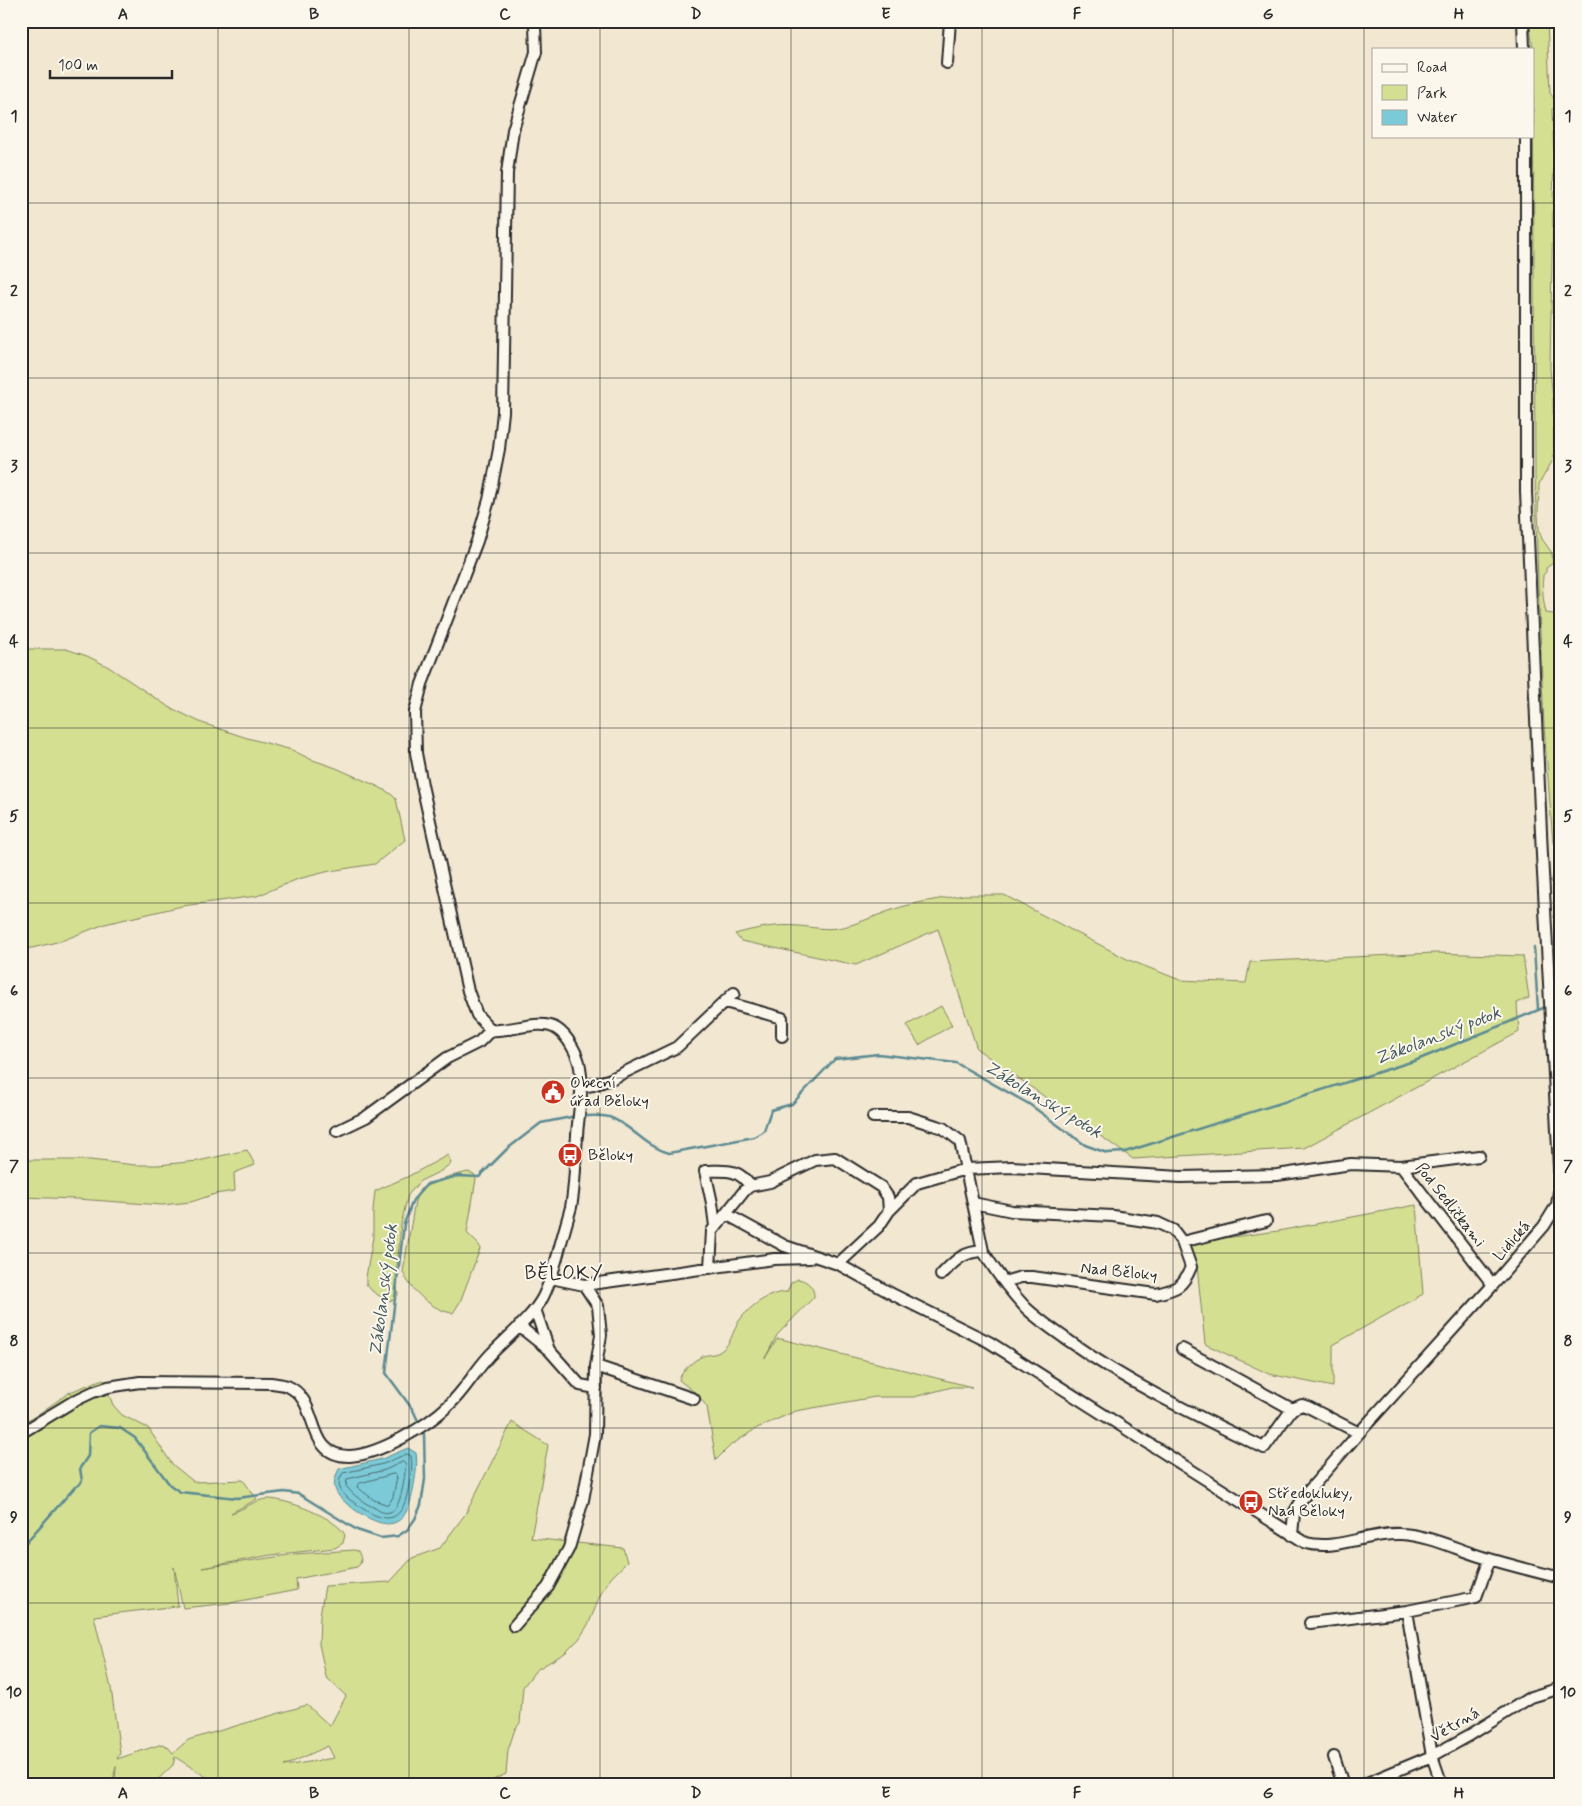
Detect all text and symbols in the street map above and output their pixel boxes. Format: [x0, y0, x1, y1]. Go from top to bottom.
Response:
text: A [118, 4, 128, 25]
text: B [309, 4, 319, 25]
text: C [499, 4, 511, 25]
text: D [690, 4, 702, 25]
text: E [881, 4, 891, 25]
text: F [1073, 4, 1082, 25]
text: G [1263, 4, 1274, 25]
text: H [1454, 4, 1465, 25]
scale bar [50, 48, 172, 80]
legend [1372, 48, 1534, 138]
text: 100 m [58, 56, 98, 76]
text: Road [1417, 58, 1447, 78]
text: Park [1417, 84, 1447, 104]
text: 1 [10, 106, 18, 127]
text: 1 [1564, 106, 1572, 127]
text: Water [1417, 108, 1457, 128]
text: 2 [10, 281, 18, 302]
text: 2 [1564, 281, 1572, 302]
text: 3 [10, 456, 18, 477]
text: 3 [1564, 456, 1572, 477]
text: 4 [9, 631, 19, 652]
text: 4 [1563, 631, 1573, 652]
text: 5 [9, 806, 19, 827]
text: 5 [1563, 806, 1573, 827]
text: 6 [10, 981, 18, 1002]
text: 6 [1564, 981, 1572, 1002]
water label: Zákolanský potok [1372, 1001, 1504, 1071]
water label: Zákolanský potok [980, 1056, 1106, 1145]
place label: Obecní úřad Běloky [570, 1073, 649, 1112]
public building icon: Obecní úřad Běloky [540, 1079, 566, 1105]
bus stop icon: Běloky [557, 1142, 583, 1168]
place label: Běloky [588, 1145, 633, 1166]
text: 7 [9, 1156, 19, 1177]
text: 7 [1563, 1156, 1573, 1177]
street label: Pod Sedličkami [1410, 1158, 1490, 1252]
street label: Lidická [1489, 1216, 1535, 1266]
water label: Zákolanský potok [364, 1223, 404, 1357]
street label: Nad Běloky [1080, 1258, 1158, 1286]
district label: BĚLOKY [524, 1261, 604, 1286]
text: 8 [9, 1331, 19, 1352]
text: 8 [1563, 1331, 1573, 1352]
place label: Středokluky, Nad Běloky [1268, 1483, 1352, 1522]
bus stop icon: Středokluky, Nad Běloky [1238, 1489, 1264, 1515]
text: 9 [10, 1507, 18, 1528]
text: 9 [1564, 1507, 1572, 1528]
text: 10 [6, 1682, 22, 1703]
text: 10 [1560, 1682, 1576, 1703]
street label: Větrná [1426, 1702, 1484, 1748]
text: A [118, 1783, 128, 1804]
text: B [309, 1783, 319, 1804]
text: C [499, 1783, 511, 1804]
text: D [690, 1783, 702, 1804]
text: E [881, 1783, 891, 1804]
text: F [1073, 1783, 1082, 1804]
text: G [1263, 1783, 1274, 1804]
text: H [1454, 1783, 1465, 1804]

